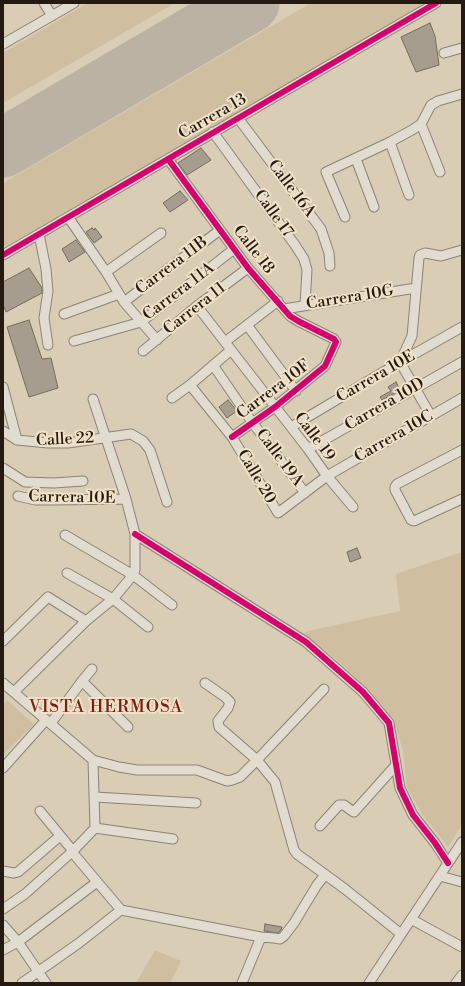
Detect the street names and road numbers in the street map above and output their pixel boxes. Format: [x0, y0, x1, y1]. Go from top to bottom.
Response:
street label: Carrera 13 [176, 90, 250, 144]
street label: Calle 16A [263, 156, 319, 222]
street label: Calle 17 [249, 186, 297, 242]
street label: Calle 18 [228, 222, 278, 278]
street label: Carrera 11B [132, 233, 212, 299]
street label: Carrera 11A [139, 259, 219, 325]
street label: Carrera 11 [160, 279, 230, 339]
street label: Carrera 10G [305, 282, 395, 314]
street label: Carrera 10E [333, 347, 419, 407]
street label: Carrera 10F [234, 356, 314, 424]
street label: Carrera 10D [342, 374, 428, 436]
street label: Carrera 10C [351, 407, 437, 467]
street label: Calle 19 [289, 409, 339, 465]
street label: Calle 19A [251, 425, 307, 491]
street label: Calle 22 [35, 429, 95, 451]
street label: Calle 20 [232, 446, 280, 508]
street label: Carrera 10E [28, 488, 116, 508]

